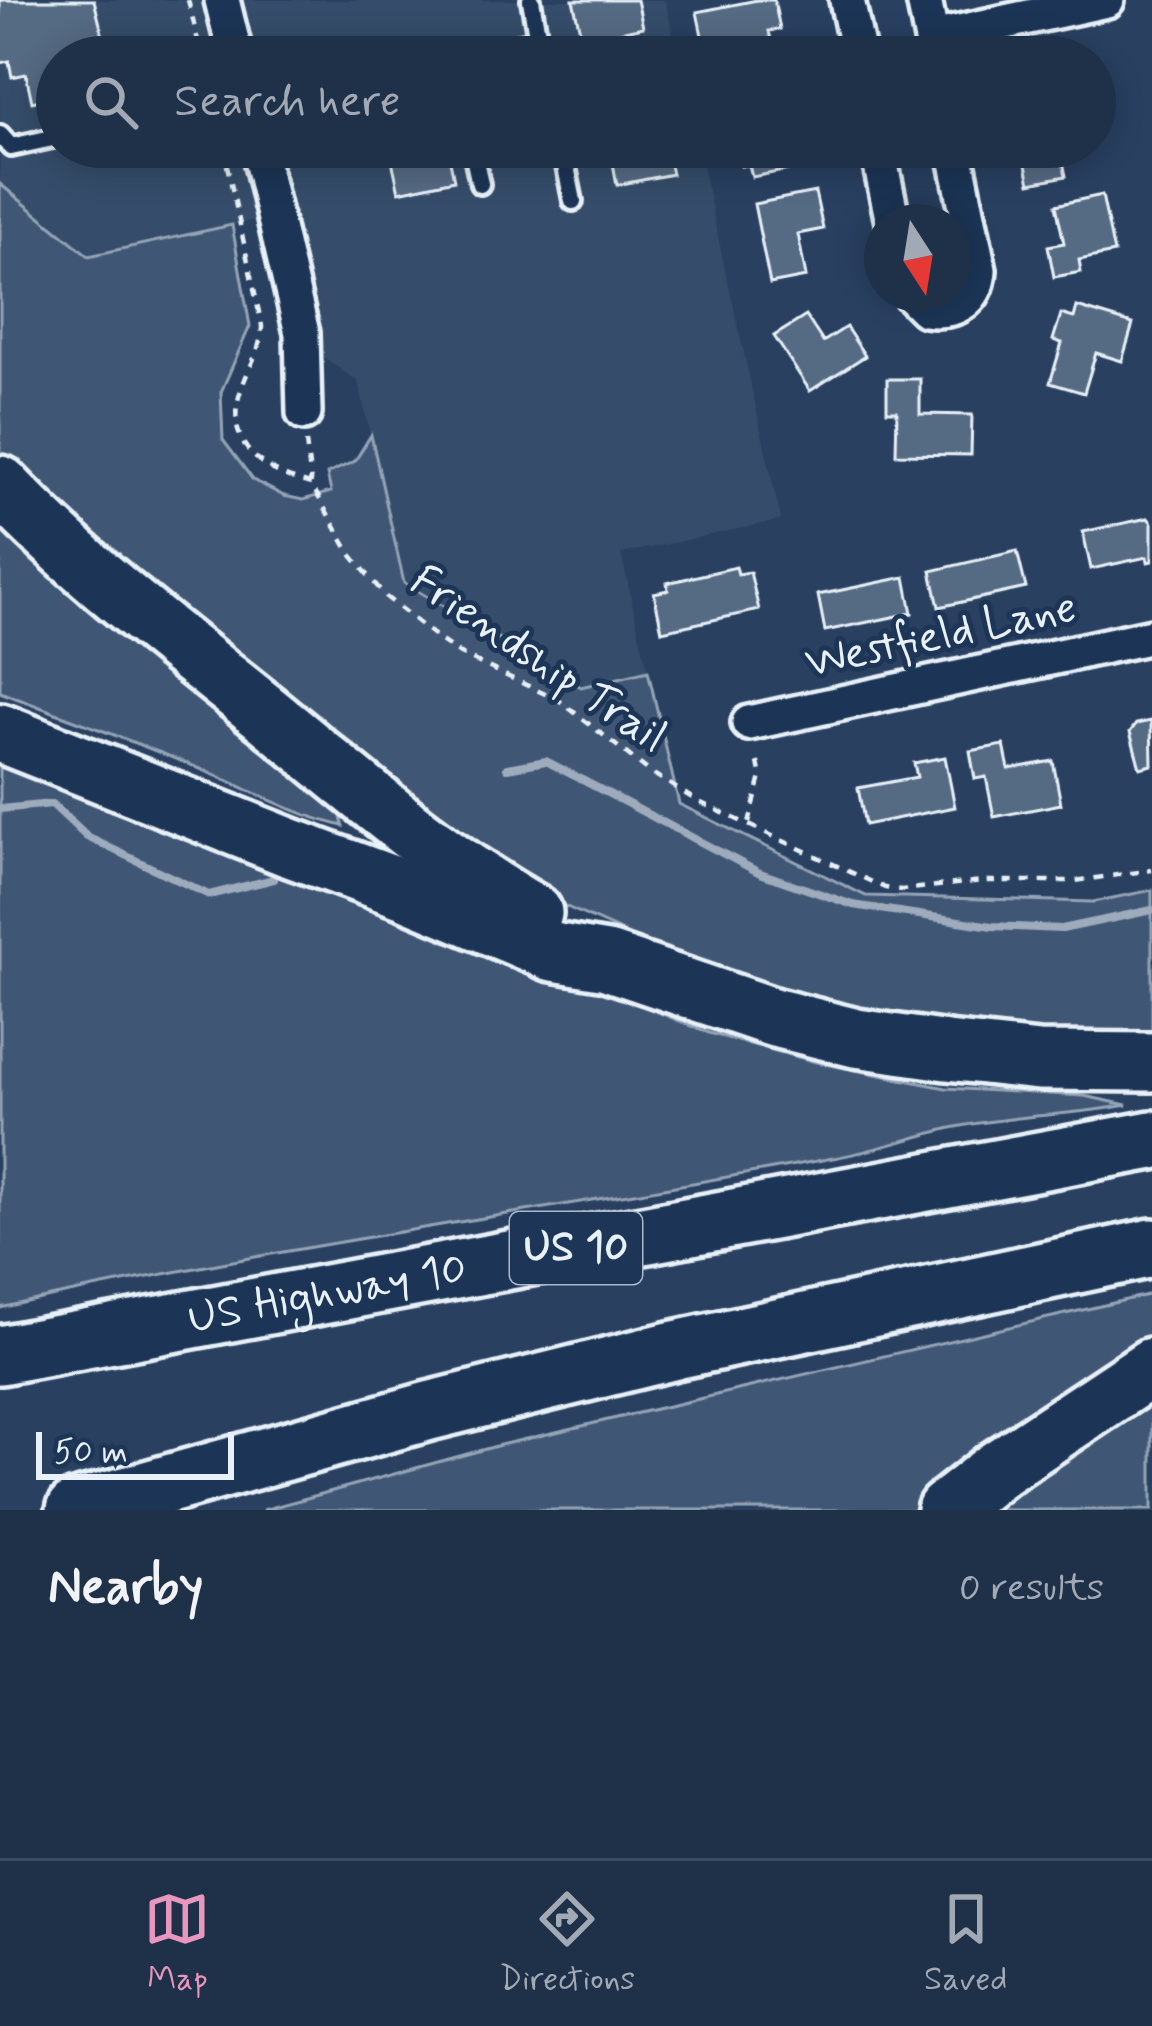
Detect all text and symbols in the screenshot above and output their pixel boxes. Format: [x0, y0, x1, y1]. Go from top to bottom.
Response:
search box [36, 36, 1116, 168]
icon: search [78, 69, 144, 135]
text: Search here [174, 73, 401, 132]
north arrow [864, 204, 972, 312]
street label: Friendship Trail [398, 552, 678, 768]
street label: Westfield Lane [800, 579, 1082, 693]
road number: US 10 [510, 1212, 642, 1284]
street label: US Highway 10 [183, 1239, 472, 1349]
scale bar [36, 1426, 234, 1479]
text: 50 m [54, 1431, 128, 1475]
text: Nearby [48, 1555, 203, 1621]
text: 0 results [959, 1563, 1104, 1614]
tab: Map [144, 1886, 210, 2002]
tab: Directions [499, 1886, 635, 2002]
tab: Saved [924, 1886, 1008, 2002]

